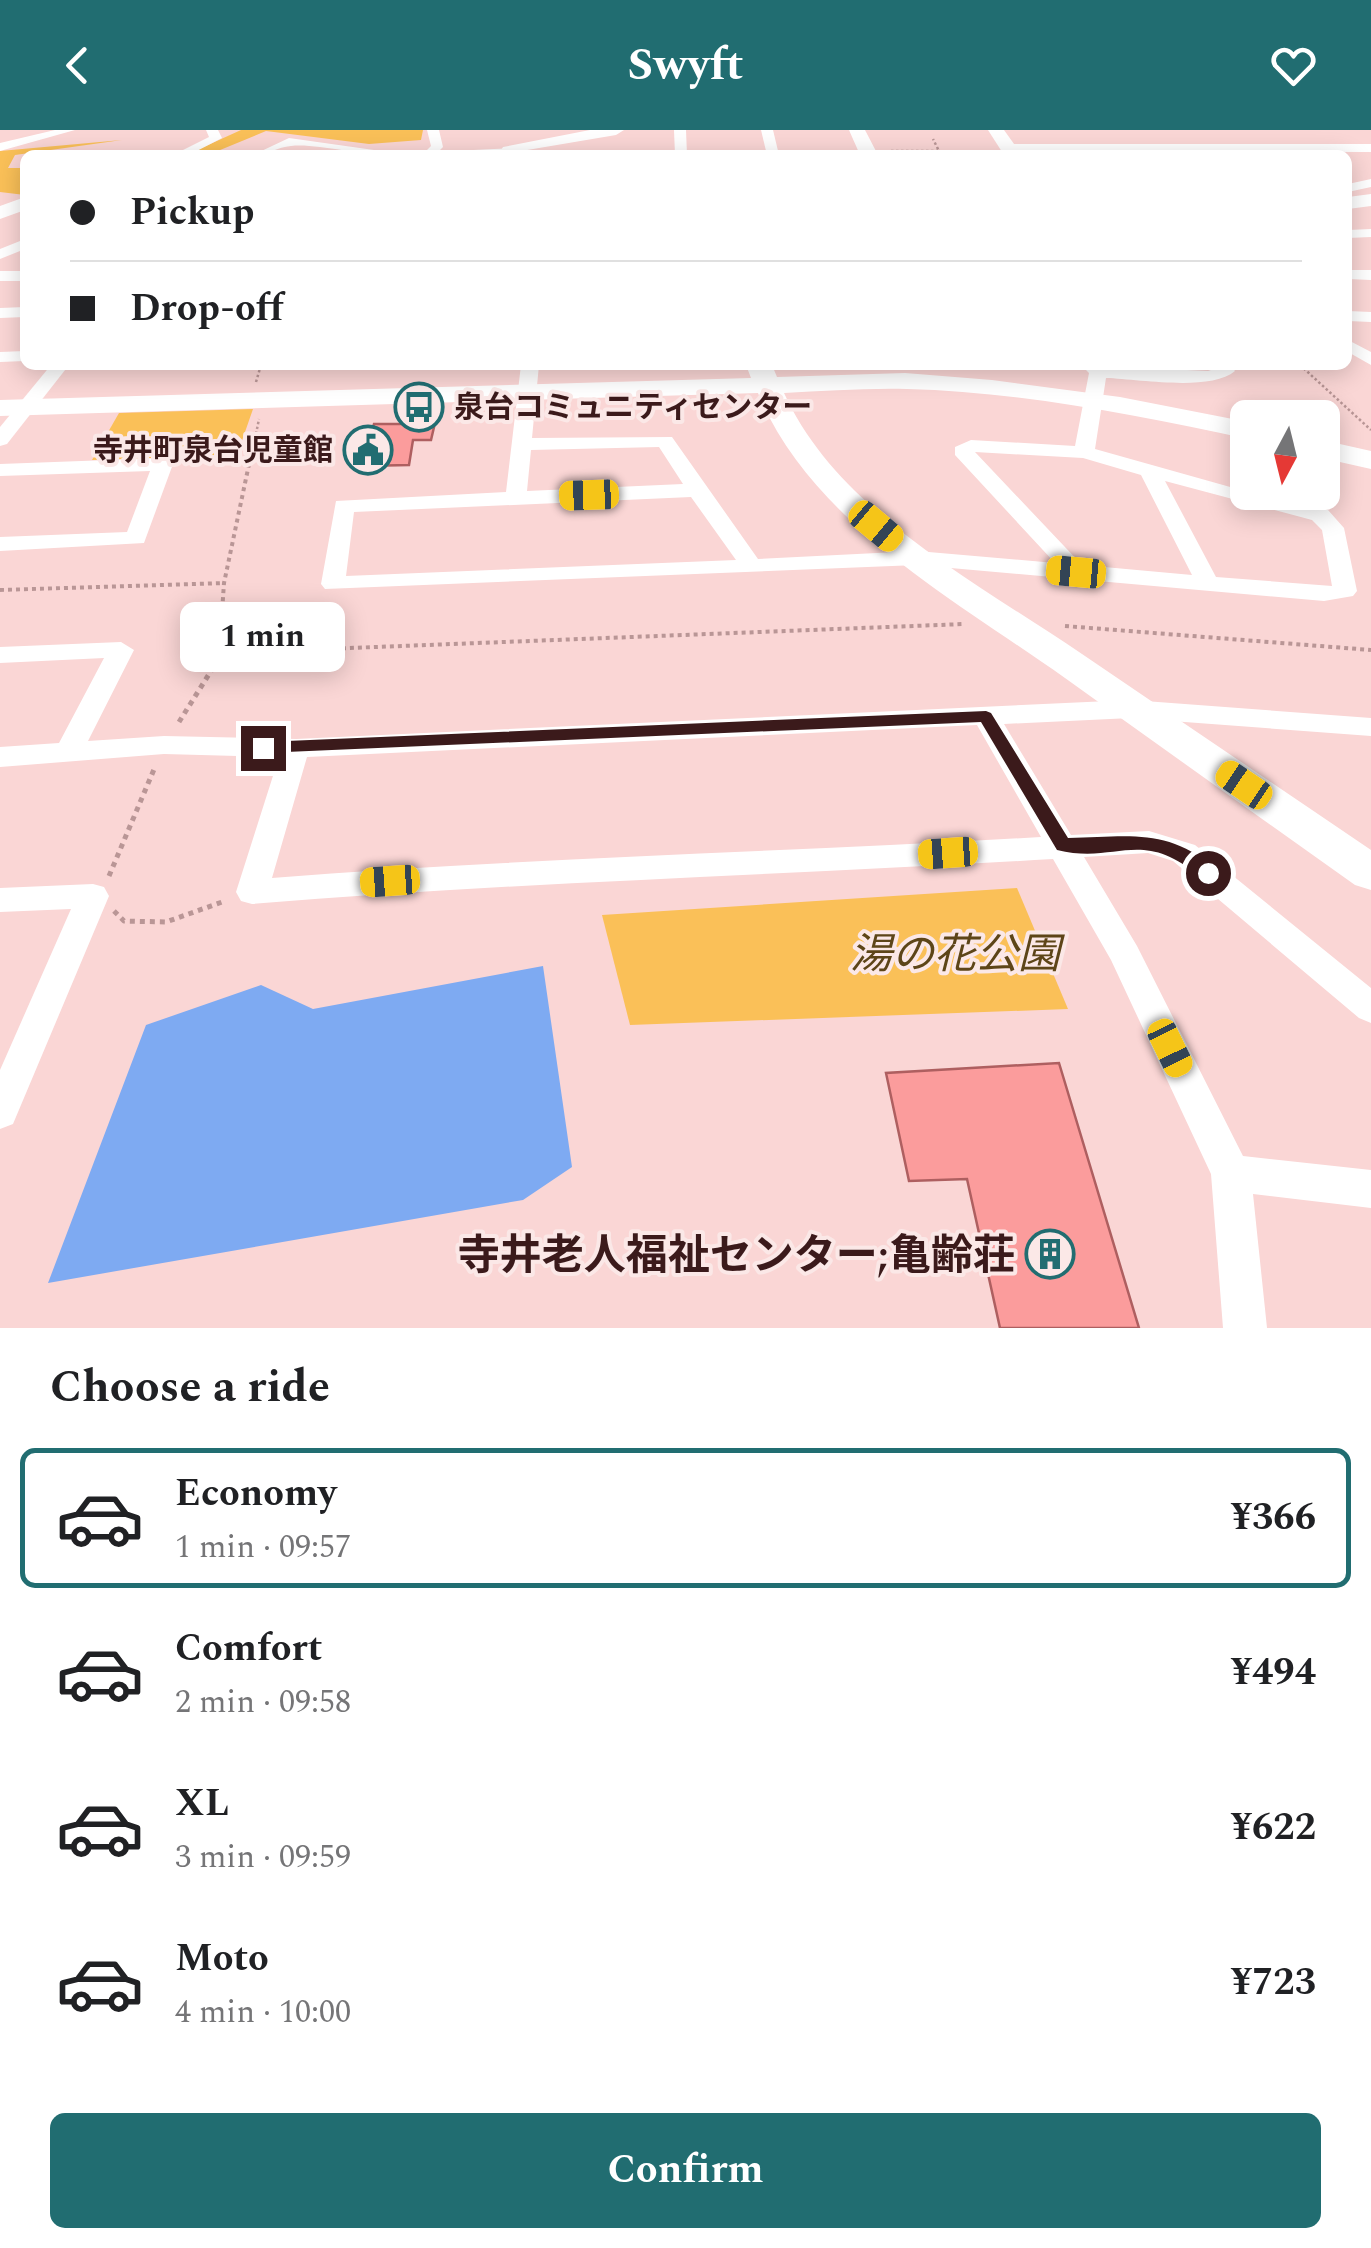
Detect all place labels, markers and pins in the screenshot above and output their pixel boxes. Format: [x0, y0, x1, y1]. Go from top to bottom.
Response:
bus stop icon: 泉台コミュニティセンター [393, 381, 445, 433]
place label: 泉台コミュニティセンター [454, 385, 812, 431]
public building icon: 寺井町泉台児童館 [342, 424, 394, 476]
place label: 寺井町泉台児童館 [93, 428, 333, 474]
place label: 寺井老人福祉センター;亀齢荘 [458, 1225, 1015, 1288]
building icon: 寺井老人福祉センター;亀齢荘 [1024, 1228, 1076, 1280]

